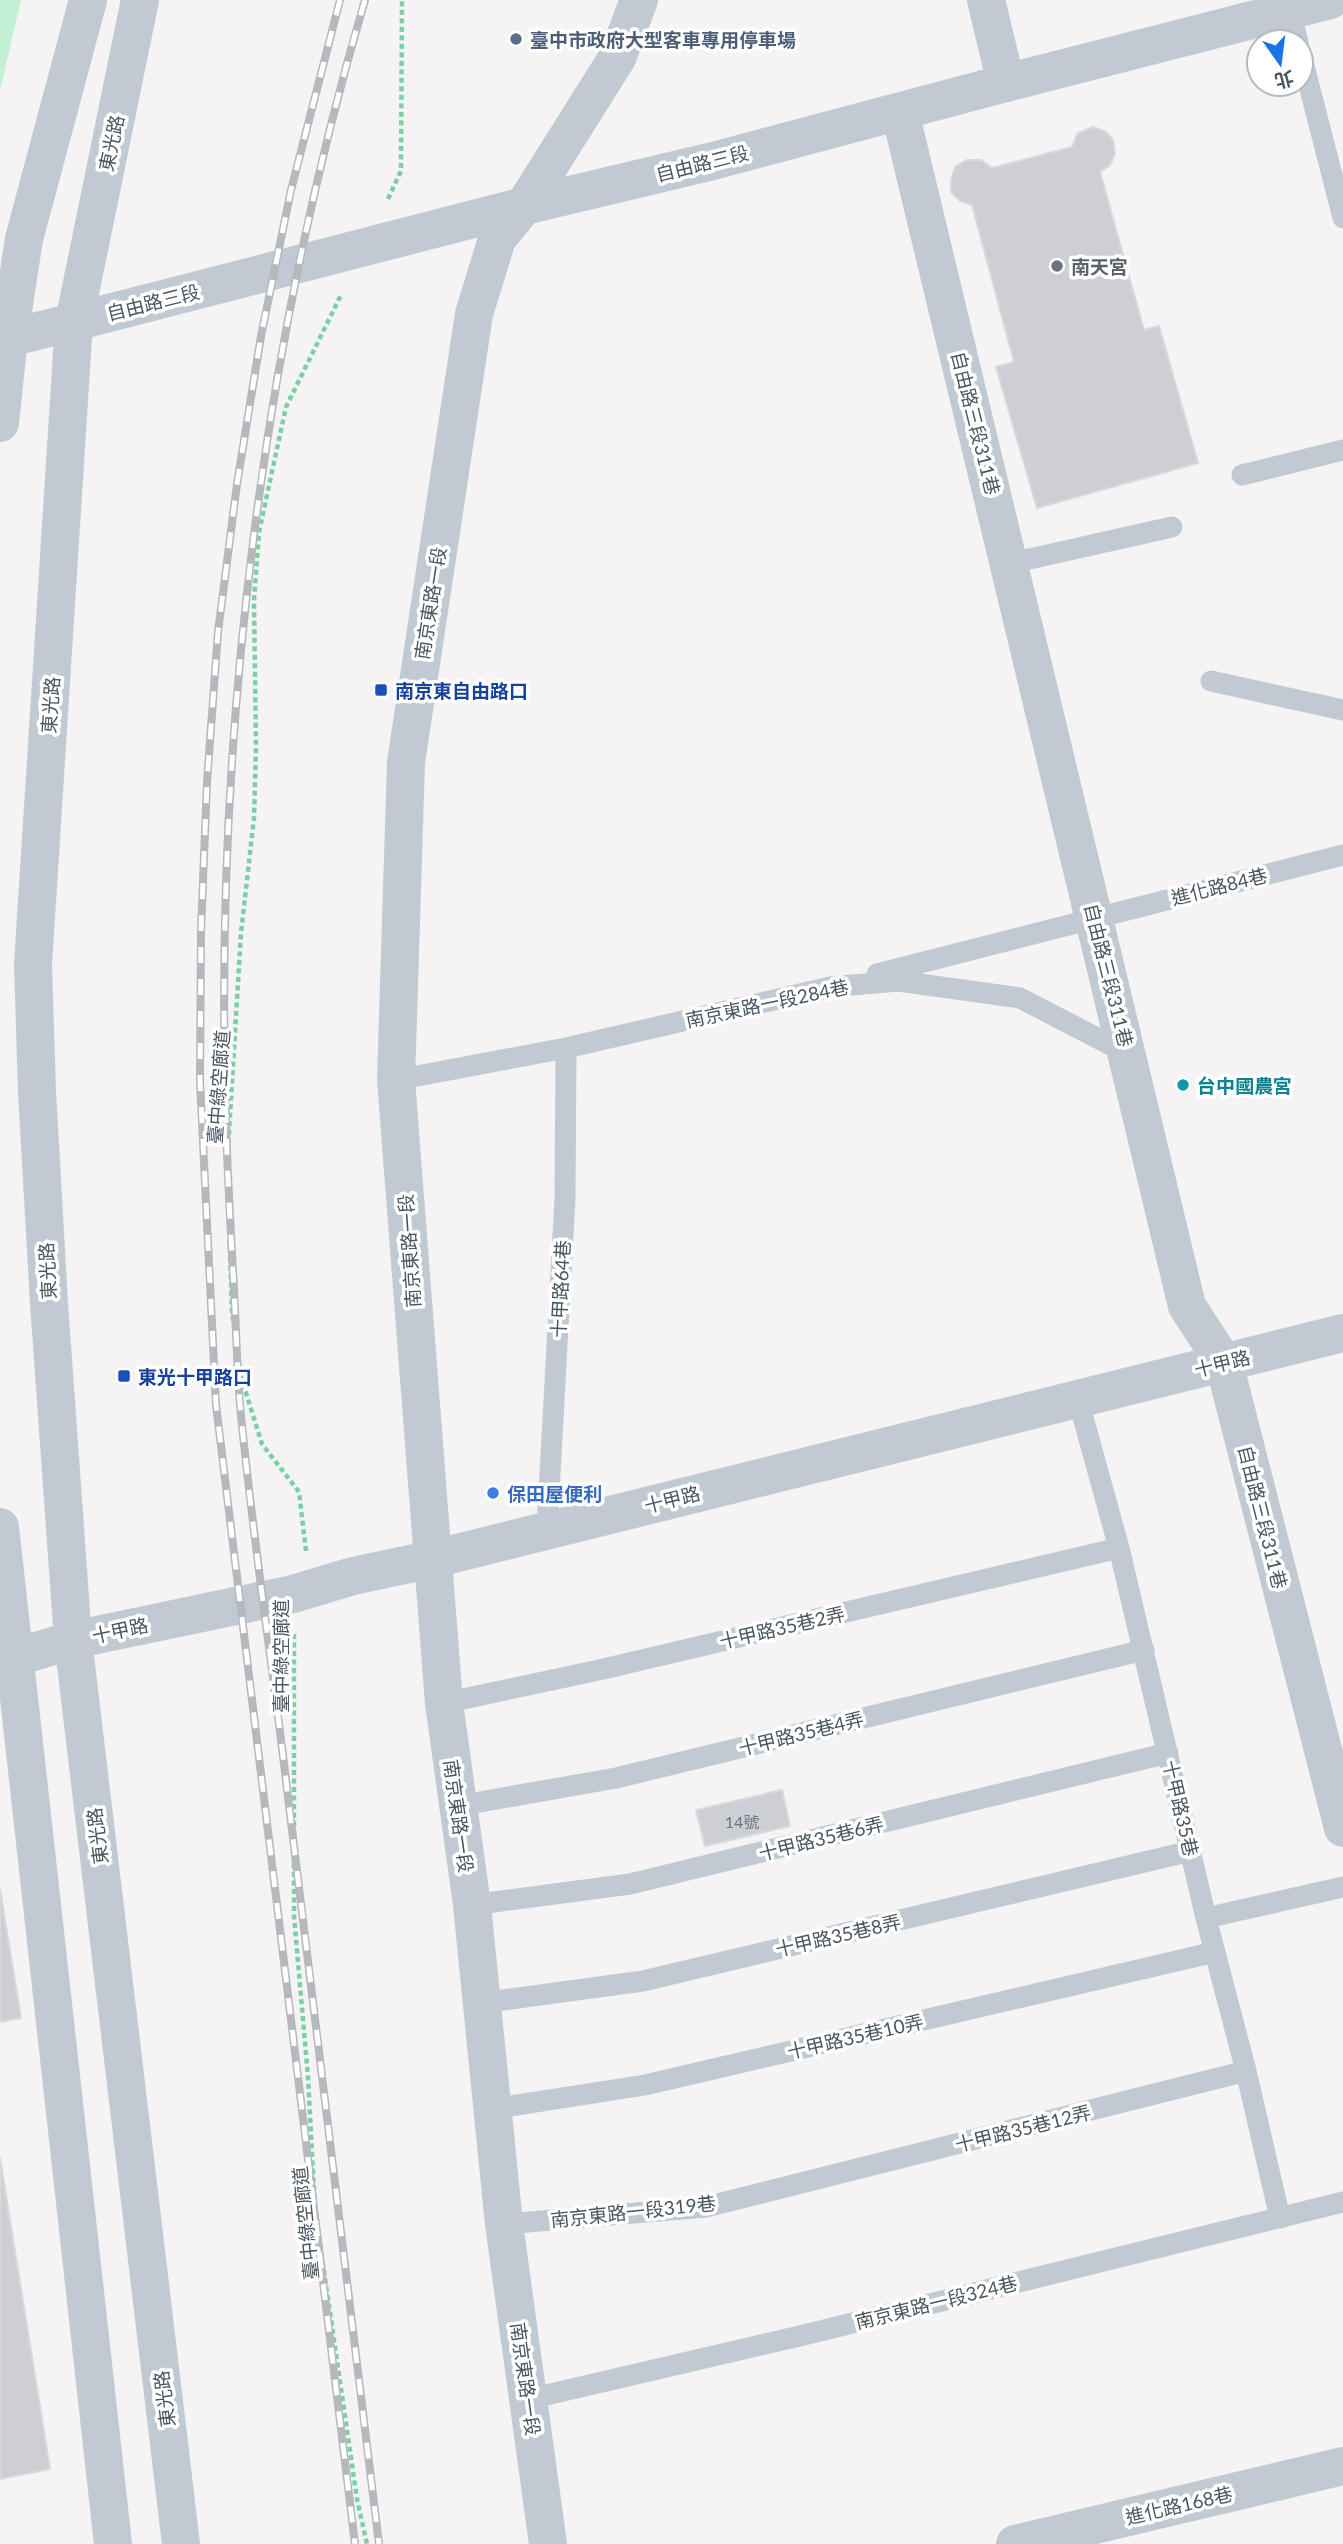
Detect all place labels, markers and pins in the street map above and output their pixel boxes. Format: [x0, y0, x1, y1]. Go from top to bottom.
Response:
place label: 臺中市政府大型客車專用停車場 [530, 28, 796, 51]
marker: 臺中市政府大型客車專用停車場 [508, 31, 524, 47]
place label: 南天宮 [1071, 255, 1128, 278]
marker: 南天宮 [1049, 258, 1065, 274]
place label: 南京東自由路口 [395, 679, 528, 702]
marker: 南京東自由路口 [373, 682, 389, 698]
place label: 台中國農宮 [1197, 1074, 1292, 1097]
marker: 台中國農宮 [1175, 1077, 1191, 1093]
place label: 東光十甲路口 [138, 1365, 252, 1388]
marker: 東光十甲路口 [116, 1368, 132, 1384]
place label: 保田屋便利 [507, 1482, 602, 1505]
marker: 保田屋便利 [485, 1485, 501, 1501]

